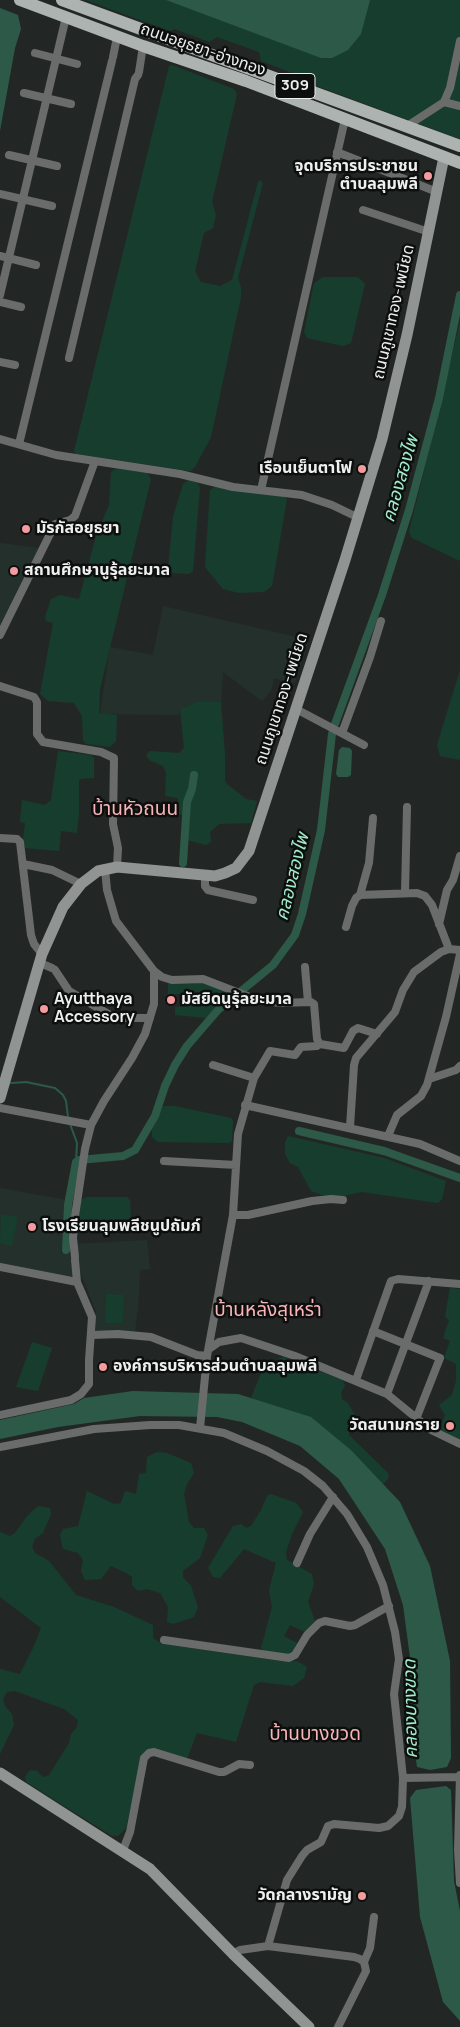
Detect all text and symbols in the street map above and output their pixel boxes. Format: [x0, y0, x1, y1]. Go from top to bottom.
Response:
street label: ถนนอยุธยา-อ่างทอง [138, 20, 268, 80]
road number: 309 [275, 74, 315, 98]
place label: จุดบริการประชาชน ตำบลลุมพลี [295, 157, 418, 195]
marker: จุดบริการประชาชน ตำบลลุมพลี [422, 170, 434, 182]
street label: ถนนภูเขาทอง-เพนียด [369, 243, 419, 381]
water label: คลองสองไพ [378, 433, 424, 525]
place label: เรือนเย็นตาโฟ [259, 459, 352, 479]
marker: เรือนเย็นตาโฟ [356, 463, 368, 475]
place label: มัรกัสอยุธยา [36, 519, 120, 539]
marker: มัรกัสอยุธยา [20, 523, 32, 535]
place label: สถานศึกษานูรุ้ลยะมาล [24, 561, 170, 581]
marker: สถานศึกษานูรุ้ลยะมาล [8, 565, 20, 577]
street label: ถนนภูเขาทอง-เพนียด [252, 631, 312, 767]
district label: บ้านหัวถนน [92, 799, 178, 821]
water label: คลองสองไพ [272, 831, 314, 923]
place label: Ayutthaya Accessory [54, 990, 135, 1028]
place label: มัสยิดนูรุ้ลยะมาล [181, 990, 292, 1010]
marker: มัสยิดนูรุ้ลยะมาล [165, 994, 177, 1006]
marker: Ayutthaya Accessory [38, 1003, 50, 1015]
place label: โรงเรียนลุมพลีชนูปถัมภ์ [42, 1217, 201, 1237]
marker: โรงเรียนลุมพลีชนูปถัมภ์ [26, 1221, 38, 1233]
district label: บ้านหลังสุเหร่า [214, 1300, 322, 1322]
place label: องค์การบริหารส่วนตำบลลุมพลี [113, 1357, 317, 1377]
marker: องค์การบริหารส่วนตำบลลุมพลี [97, 1361, 109, 1373]
place label: วัดสนามกราย [349, 1416, 440, 1436]
marker: วัดสนามกราย [444, 1420, 456, 1432]
water label: คลองบางขวด [399, 1659, 423, 1759]
district label: บ้านบางขวด [269, 1724, 361, 1746]
place label: วัดกลางรามัญ [257, 1886, 352, 1906]
marker: วัดกลางรามัญ [356, 1890, 368, 1902]

